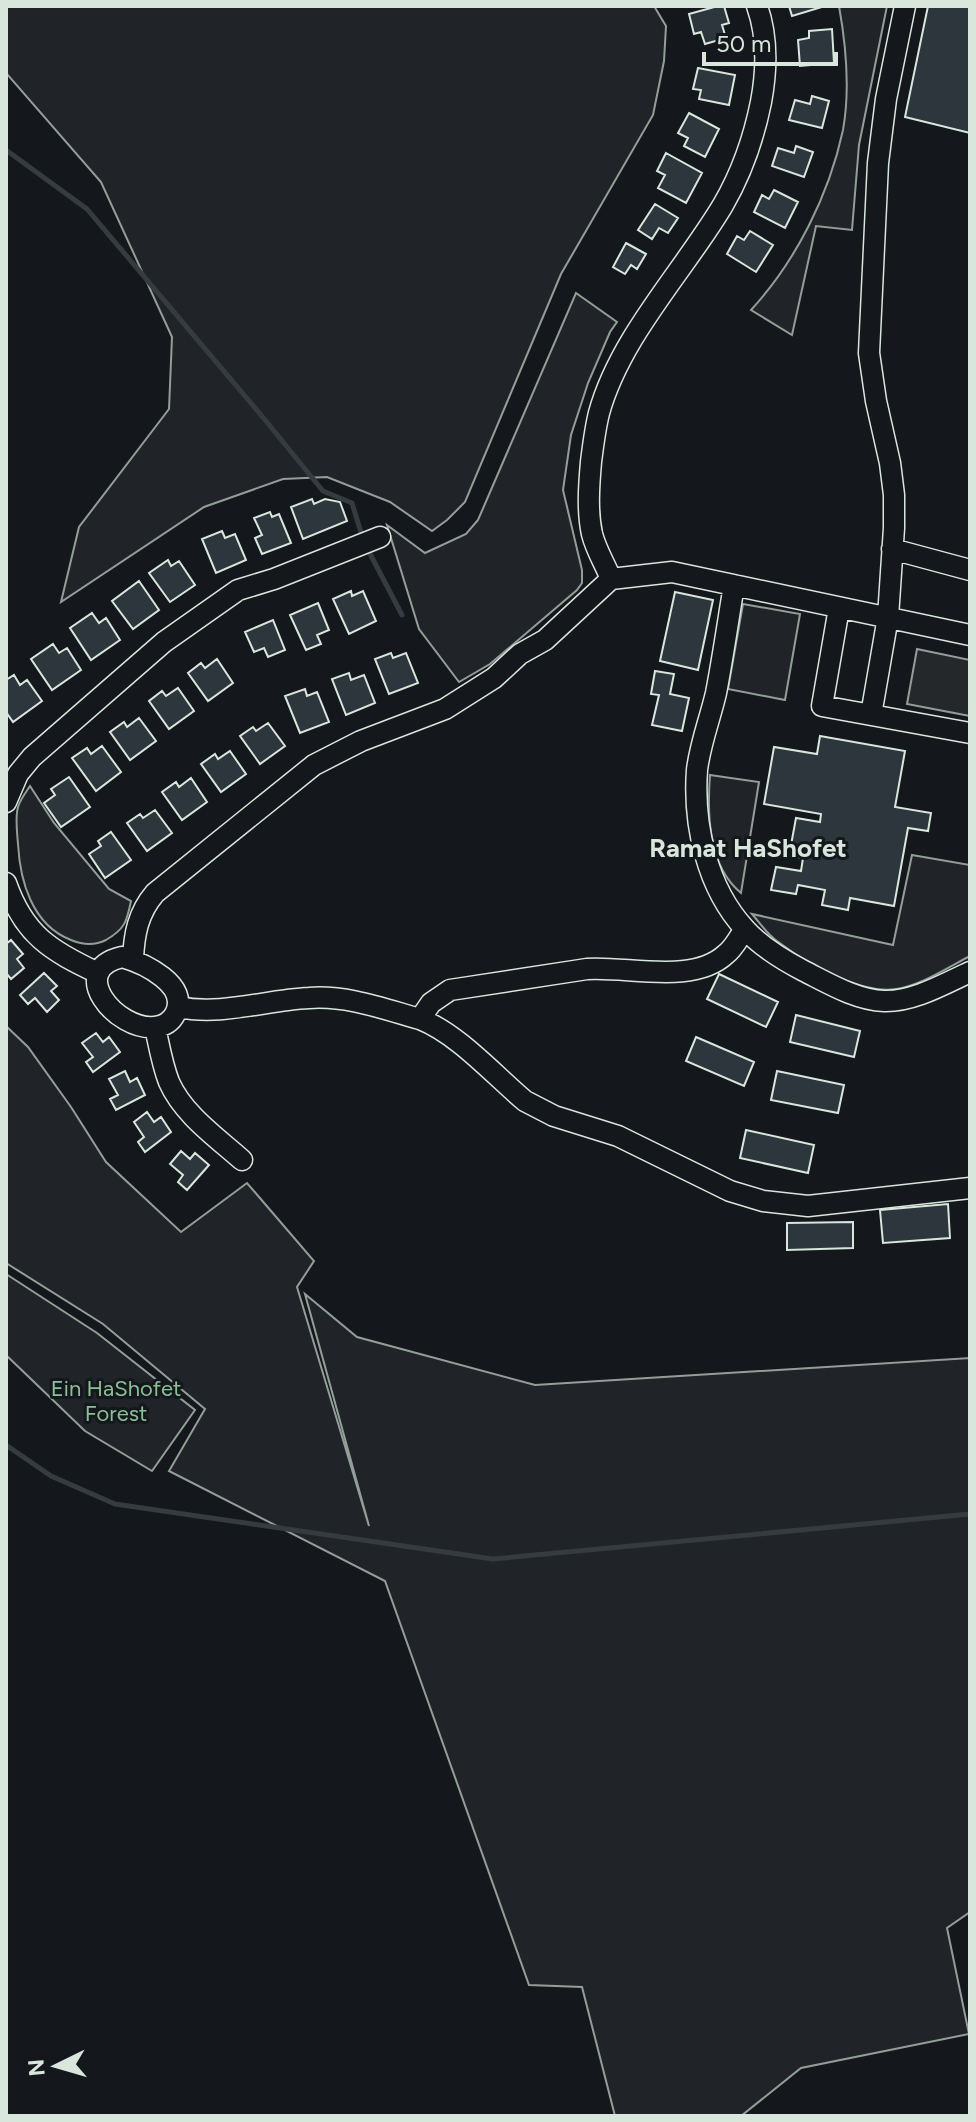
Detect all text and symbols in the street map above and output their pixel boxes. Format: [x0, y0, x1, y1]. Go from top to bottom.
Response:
scale bar [704, 16, 836, 66]
text: 50 m [716, 29, 772, 58]
district label: Ramat HaShofet [649, 832, 847, 864]
park label: Ein HaShofet Forest [51, 1375, 181, 1427]
north arrow [16, 2026, 96, 2106]
text: N [22, 2058, 51, 2077]

